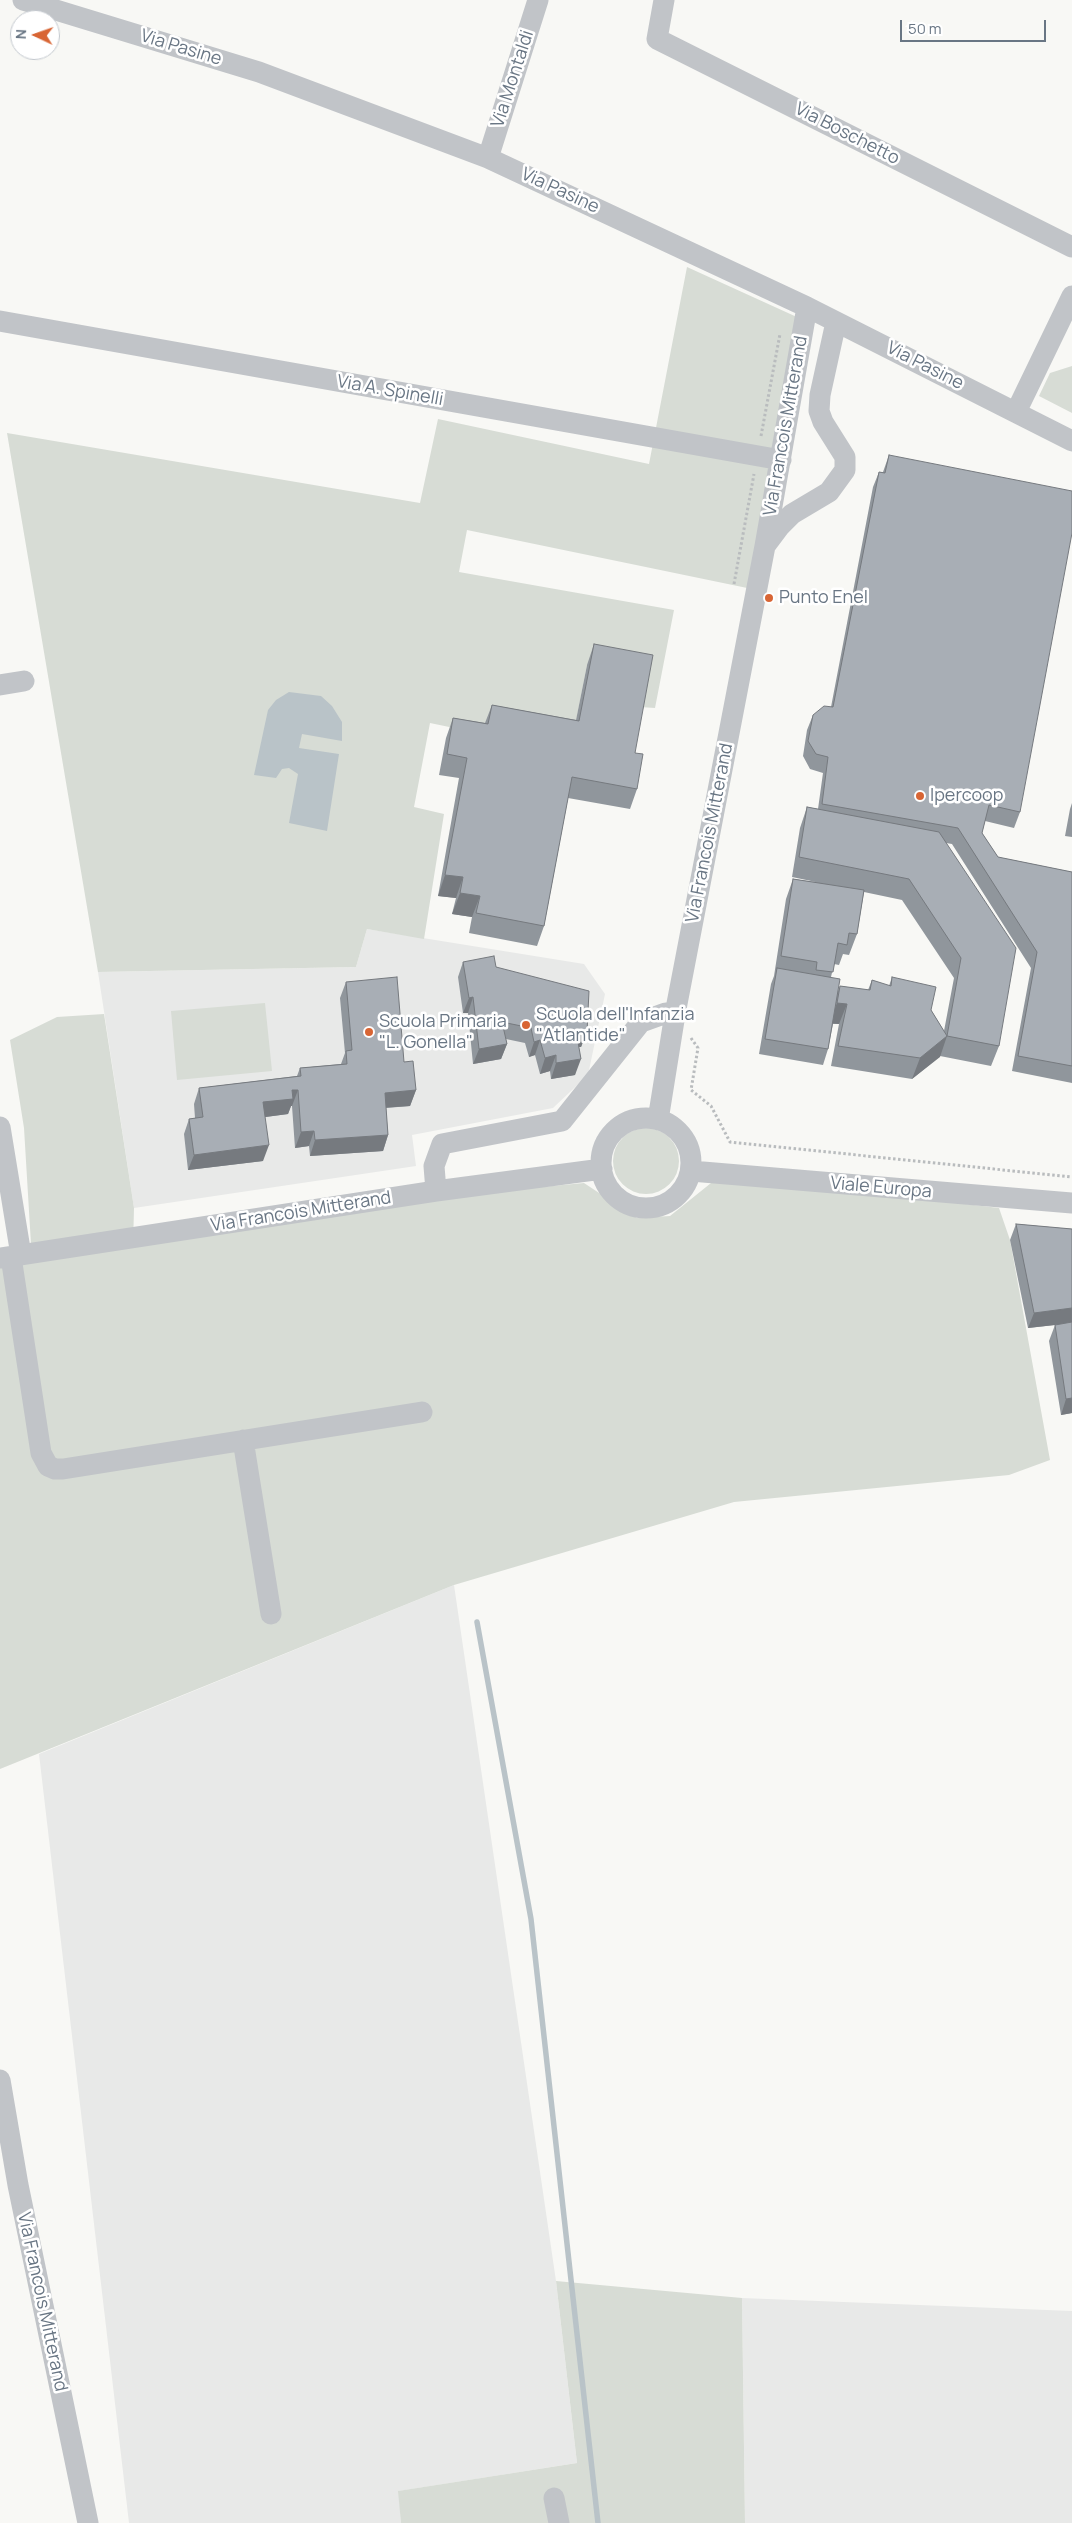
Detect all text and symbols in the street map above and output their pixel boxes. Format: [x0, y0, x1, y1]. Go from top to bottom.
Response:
north arrow [10, 10, 60, 60]
scale bar [902, 10, 1048, 42]
text: 50 m [908, 18, 942, 39]
street label: Via Pasine [138, 25, 224, 71]
street label: Via Montaldi [487, 28, 539, 130]
text: N [11, 29, 30, 40]
street label: Via Boschetto [791, 98, 903, 170]
street label: Via Pasine [518, 164, 602, 218]
street label: Via Francois Mitterand [760, 334, 812, 518]
street label: Via Pasine [883, 337, 967, 395]
street label: Via A. Spinelli [335, 371, 445, 411]
place label: Punto Enel [779, 587, 868, 609]
marker: Punto Enel [763, 592, 775, 604]
street label: Via Francois Mitterand [682, 741, 738, 925]
place label: Ipercoop [930, 785, 1003, 807]
marker: Ipercoop [914, 790, 926, 802]
place label: Scuola dell'Infanzia "Atlantide" [536, 1004, 695, 1046]
place label: Scuola Primaria "L. Gonella" [379, 1011, 507, 1054]
marker: Scuola dell'Infanzia "Atlantide" [520, 1019, 532, 1031]
marker: Scuola Primaria "L. Gonella" [363, 1026, 375, 1038]
street label: Viale Europa [829, 1173, 933, 1203]
street label: Via Francois Mitterand [209, 1187, 393, 1237]
street label: Via Francois Mitterand [12, 2211, 72, 2393]

